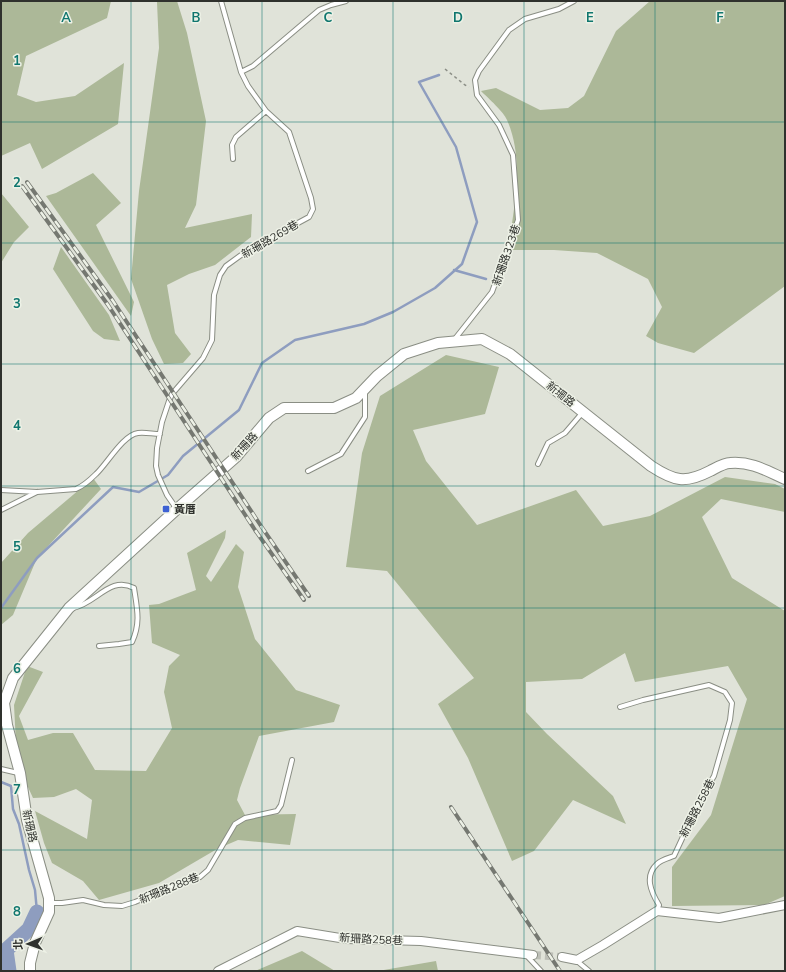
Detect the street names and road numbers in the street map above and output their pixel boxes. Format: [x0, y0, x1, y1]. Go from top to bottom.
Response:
street label: 新珊路269巷 [239, 217, 302, 262]
street label: 新珊路323巷 [489, 223, 524, 288]
street label: 新珊路 [543, 378, 578, 410]
street label: 新珊路 [228, 429, 261, 464]
street label: 新珊路258巷 [676, 776, 719, 840]
street label: 新珊路 [18, 808, 41, 844]
street label: 新珊路288巷 [137, 870, 202, 907]
street label: 新珊路258巷 [339, 930, 403, 949]

